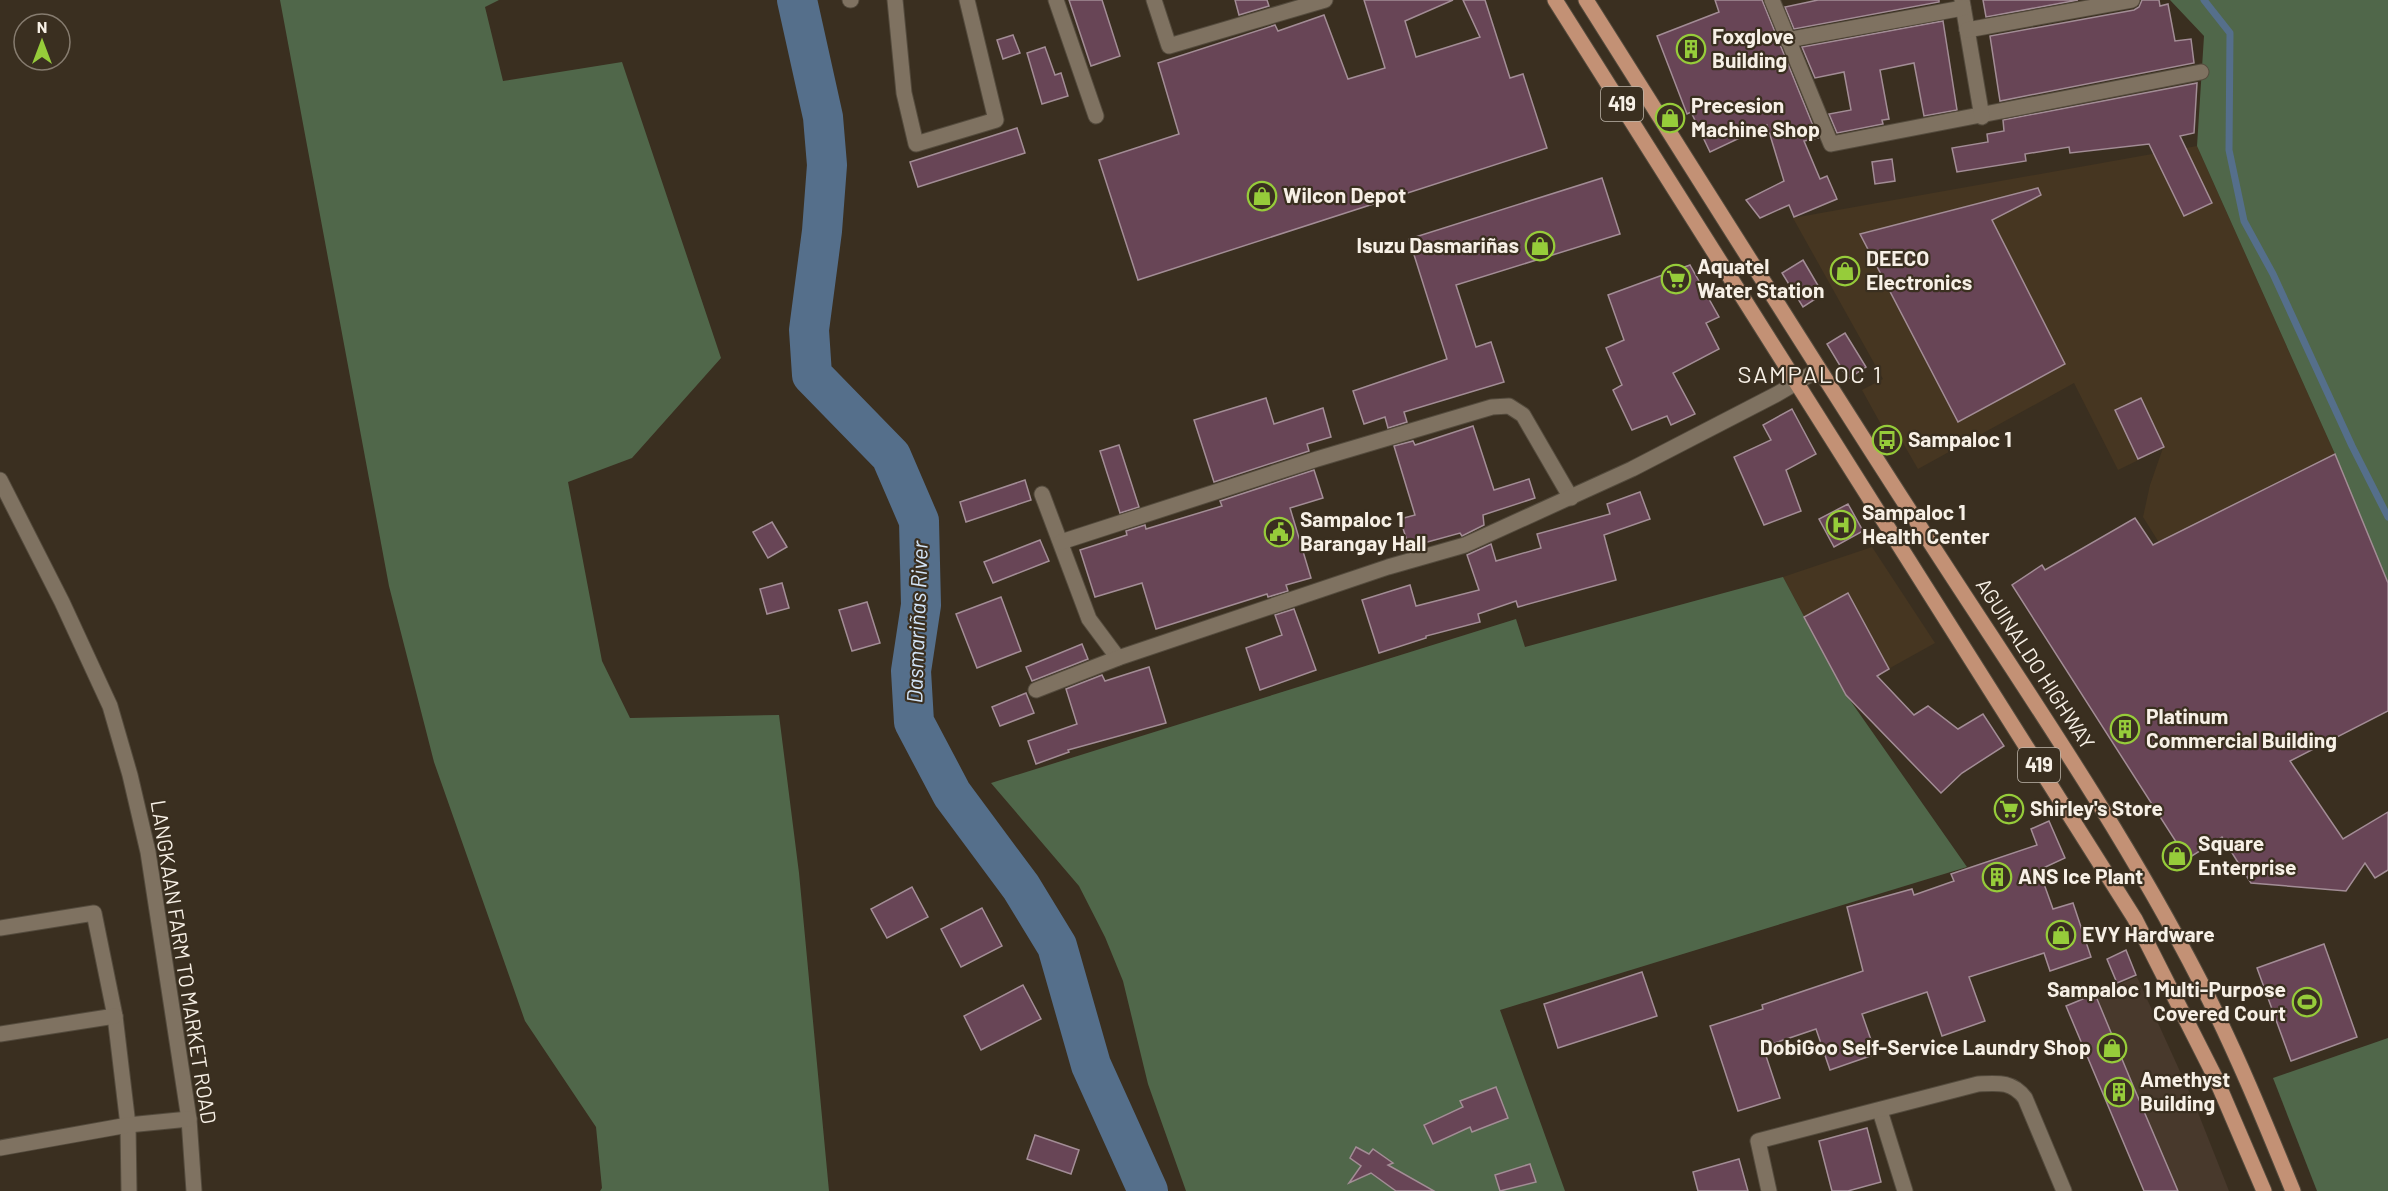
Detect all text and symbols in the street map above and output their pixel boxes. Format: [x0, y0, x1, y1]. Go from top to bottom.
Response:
north arrow [12, 12, 72, 72]
text: N [37, 17, 47, 36]
place label: Foxglove Building [1712, 23, 1794, 72]
building icon: Foxglove Building [1675, 33, 1707, 65]
road number: 419 [1601, 87, 1643, 121]
place label: Precesion Machine Shop [1691, 92, 1820, 141]
shop icon: Precesion Machine Shop [1654, 102, 1686, 134]
shop icon: Wilcon Depot [1246, 180, 1278, 212]
place label: Wilcon Depot [1283, 182, 1406, 207]
shop icon: Isuzu Dasmariñas [1524, 230, 1556, 262]
place label: Isuzu Dasmariñas [1357, 232, 1519, 257]
place label: DEECO Electronics [1866, 245, 1972, 294]
place label: Aquatel Water Station [1697, 253, 1824, 302]
shop icon: DEECO Electronics [1829, 255, 1861, 287]
supermarket icon: Aquatel Water Station [1660, 263, 1692, 295]
district label: SAMPALOC 1 [1737, 359, 1883, 388]
bus stop icon: Sampaloc 1 [1871, 424, 1903, 456]
place label: Sampaloc 1 [1908, 426, 2012, 451]
place label: Sampaloc 1 Health Center [1862, 499, 1989, 548]
place label: Sampaloc 1 Barangay Hall [1300, 506, 1426, 555]
hospital icon: Sampaloc 1 Health Center [1825, 509, 1857, 541]
public building icon: Sampaloc 1 Barangay Hall [1263, 516, 1295, 548]
water label: Dasmariñas River [900, 539, 932, 704]
street label: AGUINALDO HIGHWAY [1972, 573, 2101, 753]
place label: Platinum Commercial Building [2146, 703, 2337, 752]
building icon: Platinum Commercial Building [2109, 713, 2141, 745]
road number: 419 [2018, 748, 2060, 782]
supermarket icon: Shirley's Store [1993, 793, 2025, 825]
place label: Shirley's Store [2030, 795, 2163, 820]
street label: LANGKAAN FARM TO MARKET ROAD [147, 798, 222, 1126]
place label: Square Enterprise [2198, 830, 2296, 879]
shop icon: Square Enterprise [2161, 840, 2193, 872]
building icon: ANS Ice Plant [1981, 861, 2013, 893]
place label: ANS Ice Plant [2018, 863, 2143, 888]
shop icon: EVY Hardware [2045, 919, 2077, 951]
place label: EVY Hardware [2082, 921, 2215, 946]
place label: Sampaloc 1 Multi-Purpose Covered Court [2047, 976, 2286, 1025]
sports icon: Sampaloc 1 Multi-Purpose Covered Court [2291, 986, 2323, 1018]
shop icon: DobiGoo Self-Service Laundry Shop [2096, 1032, 2128, 1064]
place label: DobiGoo Self-Service Laundry Shop [1760, 1034, 2091, 1059]
place label: Amethyst Building [2140, 1066, 2230, 1115]
building icon: Amethyst Building [2103, 1076, 2135, 1108]

